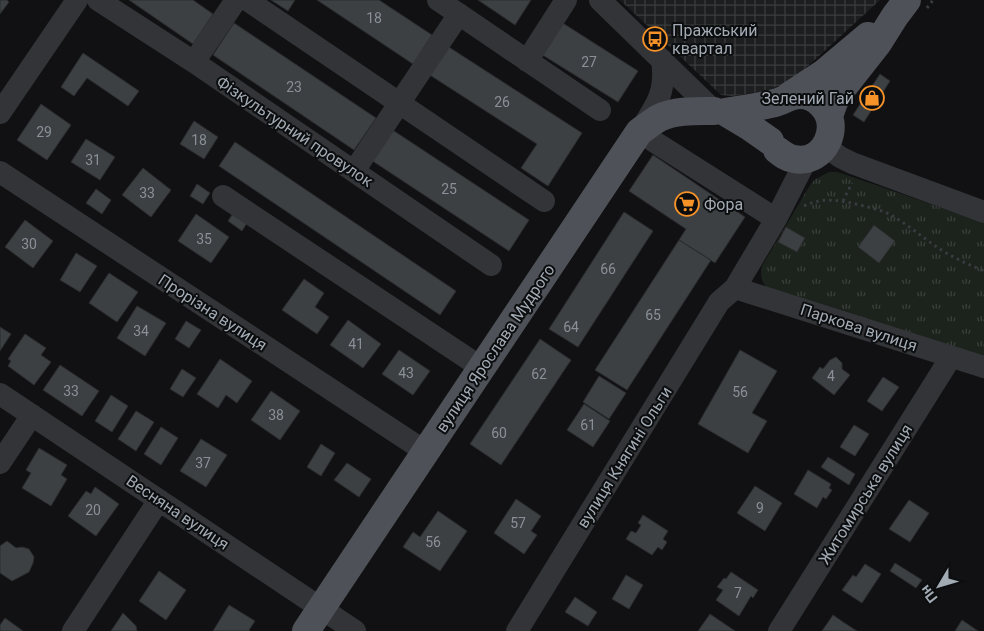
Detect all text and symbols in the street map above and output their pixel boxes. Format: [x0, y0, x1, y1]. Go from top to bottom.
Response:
house number: 18 [366, 10, 382, 26]
place label: Пражський квартал [672, 21, 757, 58]
bus stop icon: Пражський квартал [642, 26, 668, 52]
house number: 27 [581, 54, 597, 70]
street label: Фізкультурний провулок [213, 72, 377, 191]
house number: 23 [286, 79, 302, 95]
shop icon: Зелений Гай [859, 85, 885, 111]
place label: Зелений Гай [761, 89, 854, 108]
house number: 26 [494, 94, 510, 110]
house number: 29 [36, 124, 52, 140]
house number: 18 [191, 132, 207, 148]
house number: 31 [85, 152, 101, 168]
house number: 25 [441, 181, 457, 197]
house number: 33 [139, 185, 155, 201]
supermarket icon: Фора [674, 191, 700, 217]
place label: Фора [704, 195, 743, 214]
house number: 35 [196, 231, 212, 247]
house number: 30 [21, 236, 37, 252]
street label: вулиця Ярослава Мудрого [432, 261, 559, 436]
house number: 66 [600, 261, 616, 277]
street label: Прорізна вулиця [155, 270, 271, 355]
street label: Паркова вулиця [798, 300, 920, 355]
house number: 65 [645, 307, 661, 323]
house number: 64 [563, 319, 579, 335]
house number: 34 [133, 323, 149, 339]
house number: 41 [348, 336, 364, 352]
house number: 43 [398, 365, 414, 381]
house number: 62 [531, 366, 547, 382]
house number: 4 [827, 368, 835, 384]
house number: 33 [63, 383, 79, 399]
street label: вулиця Княгині Ольги [573, 383, 676, 531]
house number: 56 [732, 384, 748, 400]
house number: 38 [268, 407, 284, 423]
house number: 61 [580, 417, 596, 433]
street label: Житомирська вулиця [814, 421, 916, 568]
house number: 60 [491, 425, 507, 441]
house number: 37 [195, 455, 211, 471]
street label: Весняна вулиця [123, 471, 233, 554]
house number: 9 [756, 500, 764, 516]
house number: 20 [85, 502, 101, 518]
house number: 57 [510, 515, 526, 531]
house number: 56 [425, 534, 441, 550]
north arrow [914, 561, 964, 611]
text: Пн [917, 582, 941, 606]
house number: 7 [734, 585, 742, 601]

